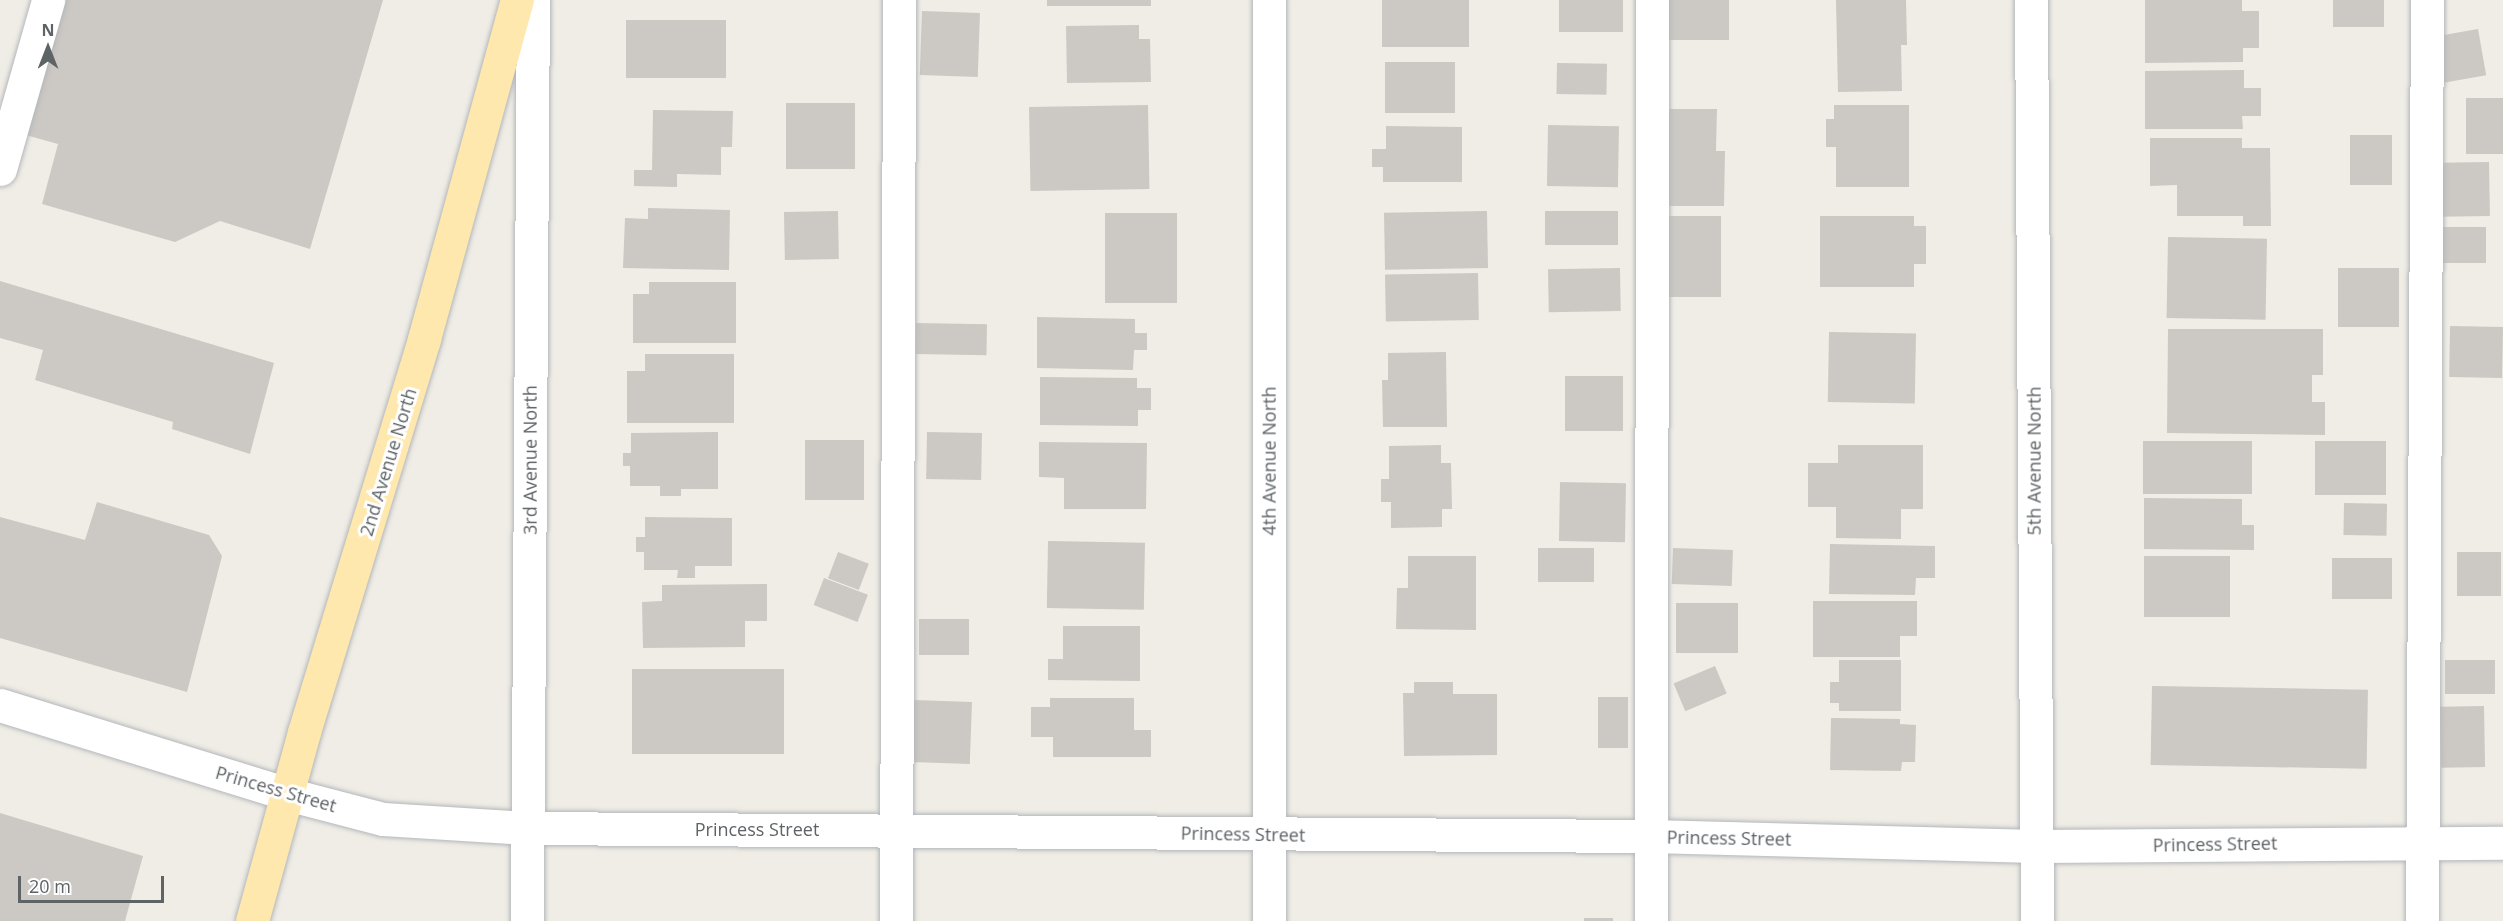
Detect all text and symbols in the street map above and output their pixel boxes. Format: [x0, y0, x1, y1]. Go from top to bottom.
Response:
north arrow [18, 18, 78, 78]
text: N [41, 19, 55, 41]
street label: 2nd Avenue North [355, 385, 421, 539]
street label: 3rd Avenue North [519, 385, 541, 535]
street label: 4th Avenue North [1258, 387, 1280, 535]
street label: 5th Avenue North [2023, 387, 2045, 535]
street label: Princess Street [213, 761, 339, 817]
street label: Princess Street [695, 818, 819, 840]
street label: Princess Street [1181, 822, 1305, 846]
street label: Princess Street [1667, 826, 1791, 850]
street label: Princess Street [2153, 832, 2277, 856]
scale bar [21, 864, 166, 902]
text: 20 m [29, 874, 71, 898]

